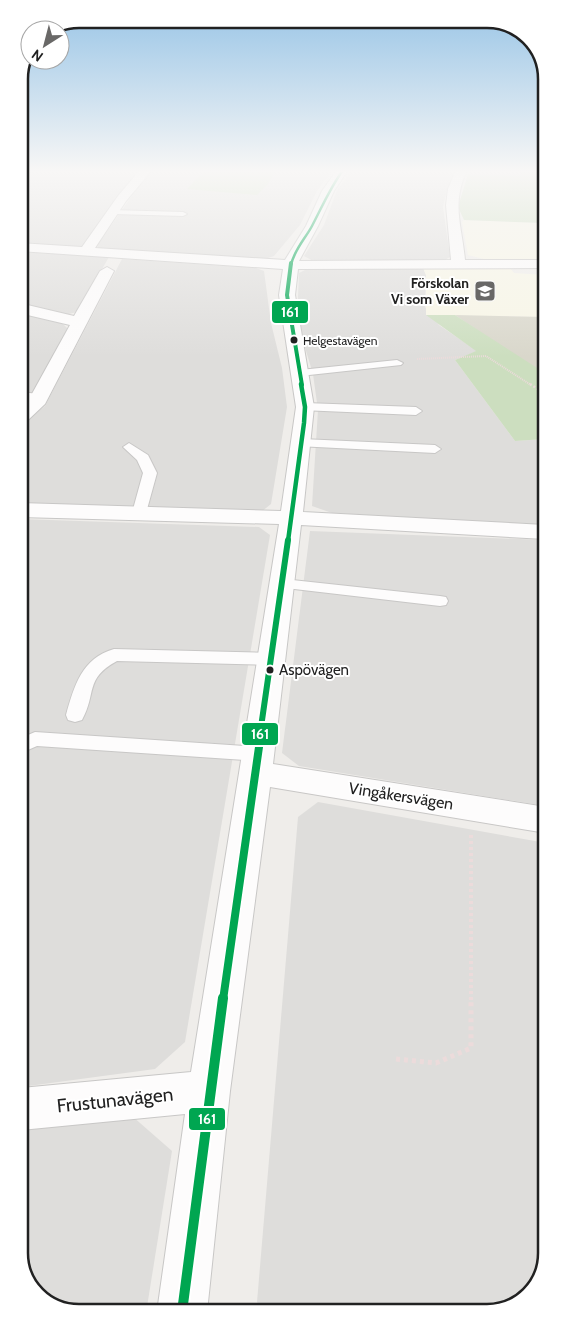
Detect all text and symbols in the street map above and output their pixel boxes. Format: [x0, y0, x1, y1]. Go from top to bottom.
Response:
north arrow [20, 20, 70, 70]
text: N [28, 45, 47, 66]
place label: Förskolan Vi som Växer [391, 274, 469, 308]
school or university icon: Förskolan Vi som Växer [473, 279, 497, 303]
line badge: 161 [271, 300, 309, 324]
text: 161 [281, 303, 299, 321]
place label: Helgestavägen [303, 333, 378, 348]
marker: Helgestavägen [289, 335, 299, 345]
place label: Aspövägen [279, 661, 349, 679]
marker: Aspövägen [265, 665, 275, 675]
line badge: 161 [241, 722, 279, 746]
text: 161 [251, 725, 269, 743]
street label: Vingåkersvägen [347, 778, 455, 814]
street label: Frustunavägen [56, 1082, 174, 1118]
line badge: 161 [188, 1107, 226, 1131]
text: 161 [198, 1110, 216, 1128]

